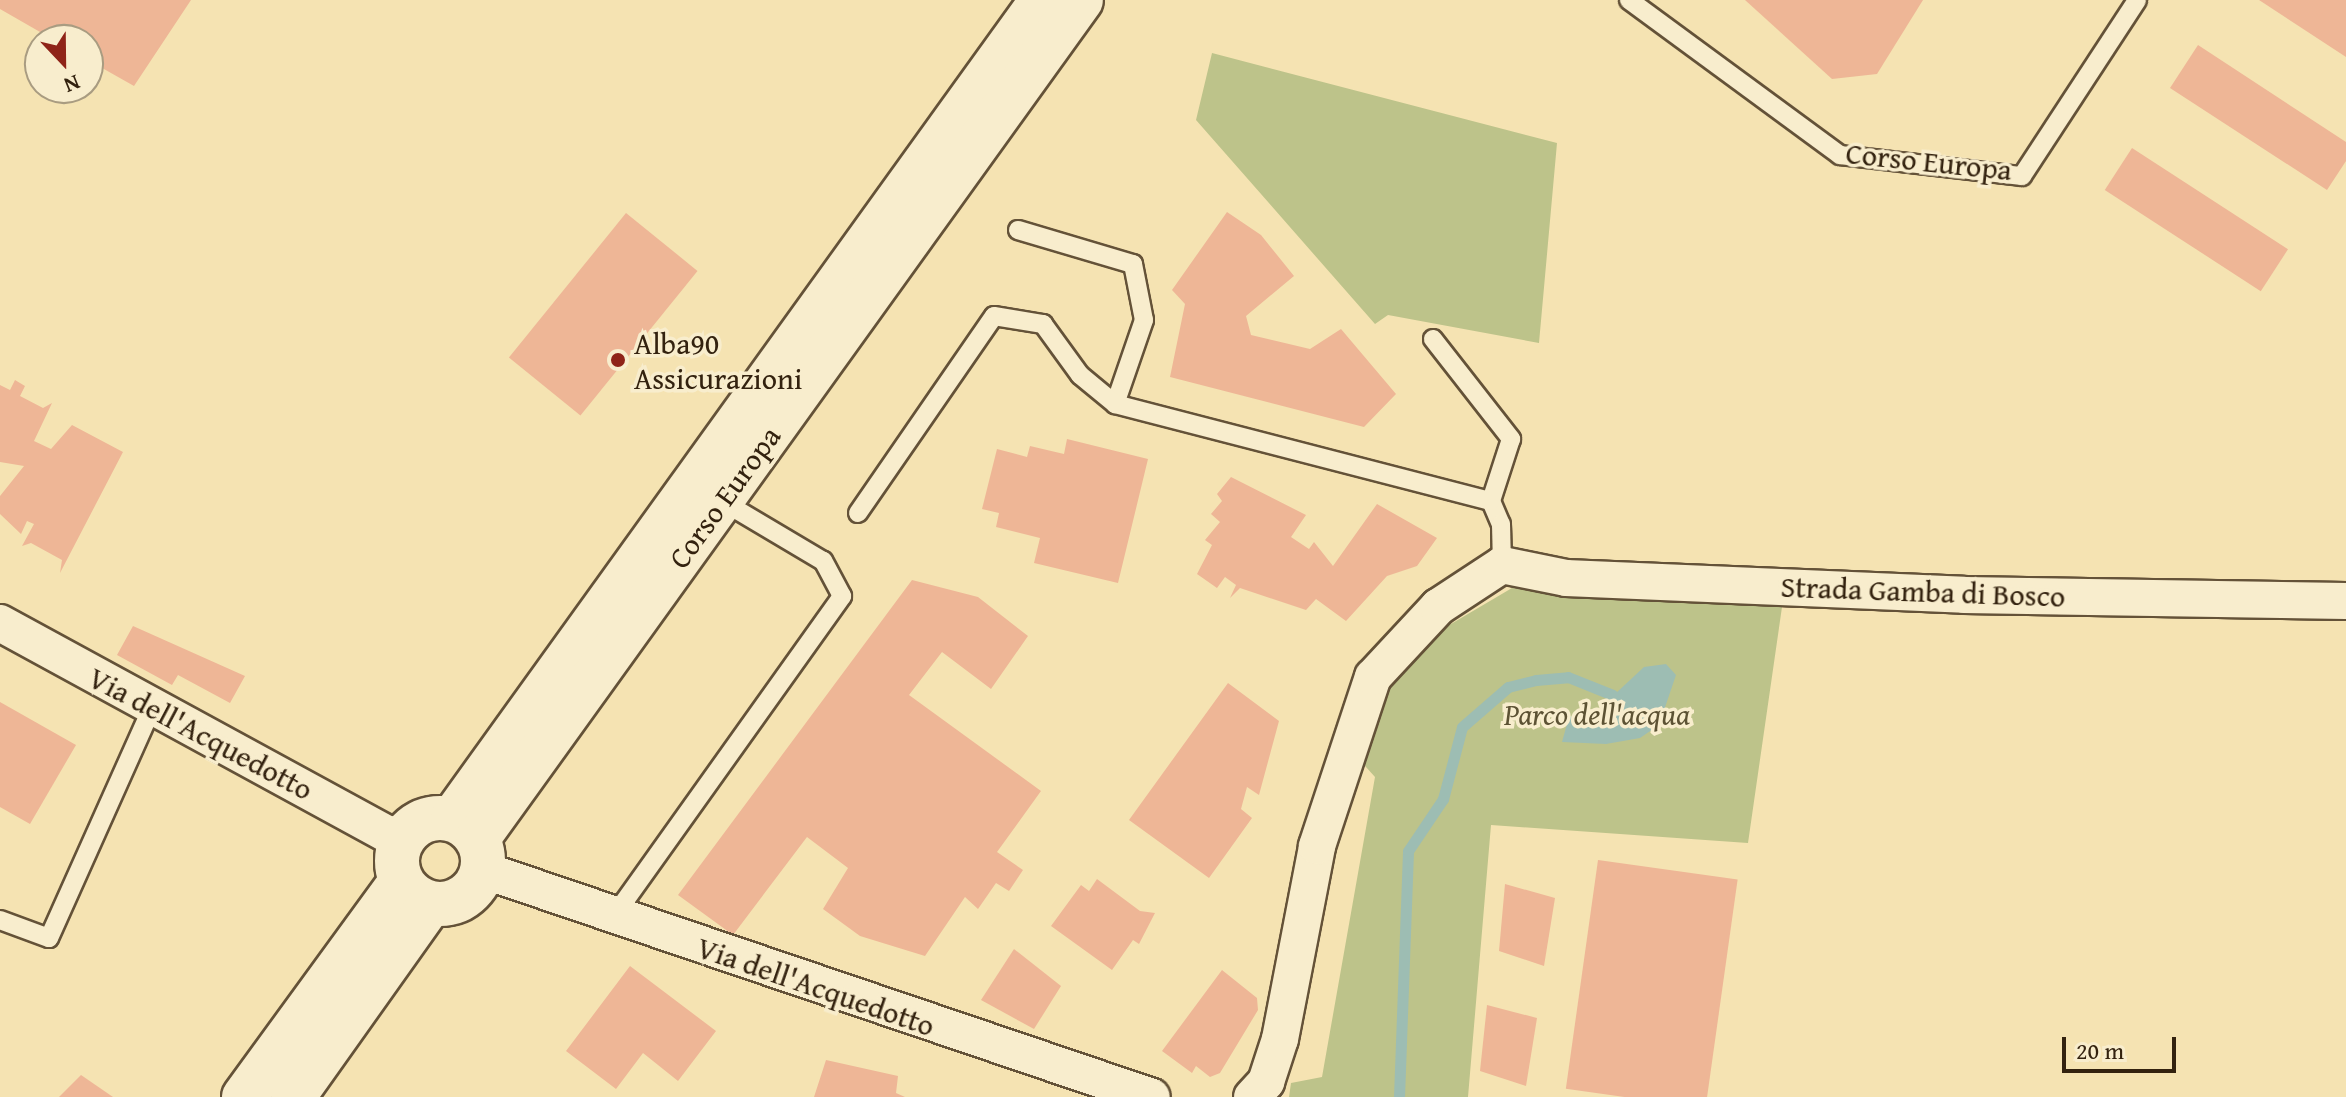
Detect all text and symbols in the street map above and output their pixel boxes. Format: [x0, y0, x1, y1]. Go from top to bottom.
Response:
north arrow [24, 24, 104, 104]
text: N [59, 67, 85, 102]
street label: Corso Europa [1844, 134, 2014, 188]
place label: Alba90 Assicurazioni [634, 325, 802, 396]
marker: Alba90 Assicurazioni [609, 351, 627, 369]
street label: Corso Europa [660, 419, 788, 575]
street label: Strada Gamba di Bosco [1780, 568, 2066, 614]
street label: Via dell'Acquedotto [83, 659, 319, 807]
park label: Parco dell'acqua [1504, 696, 1690, 732]
street label: Via dell'Acquedotto [692, 928, 940, 1044]
scale bar [2066, 1021, 2180, 1071]
text: 20 m [2076, 1033, 2124, 1068]

